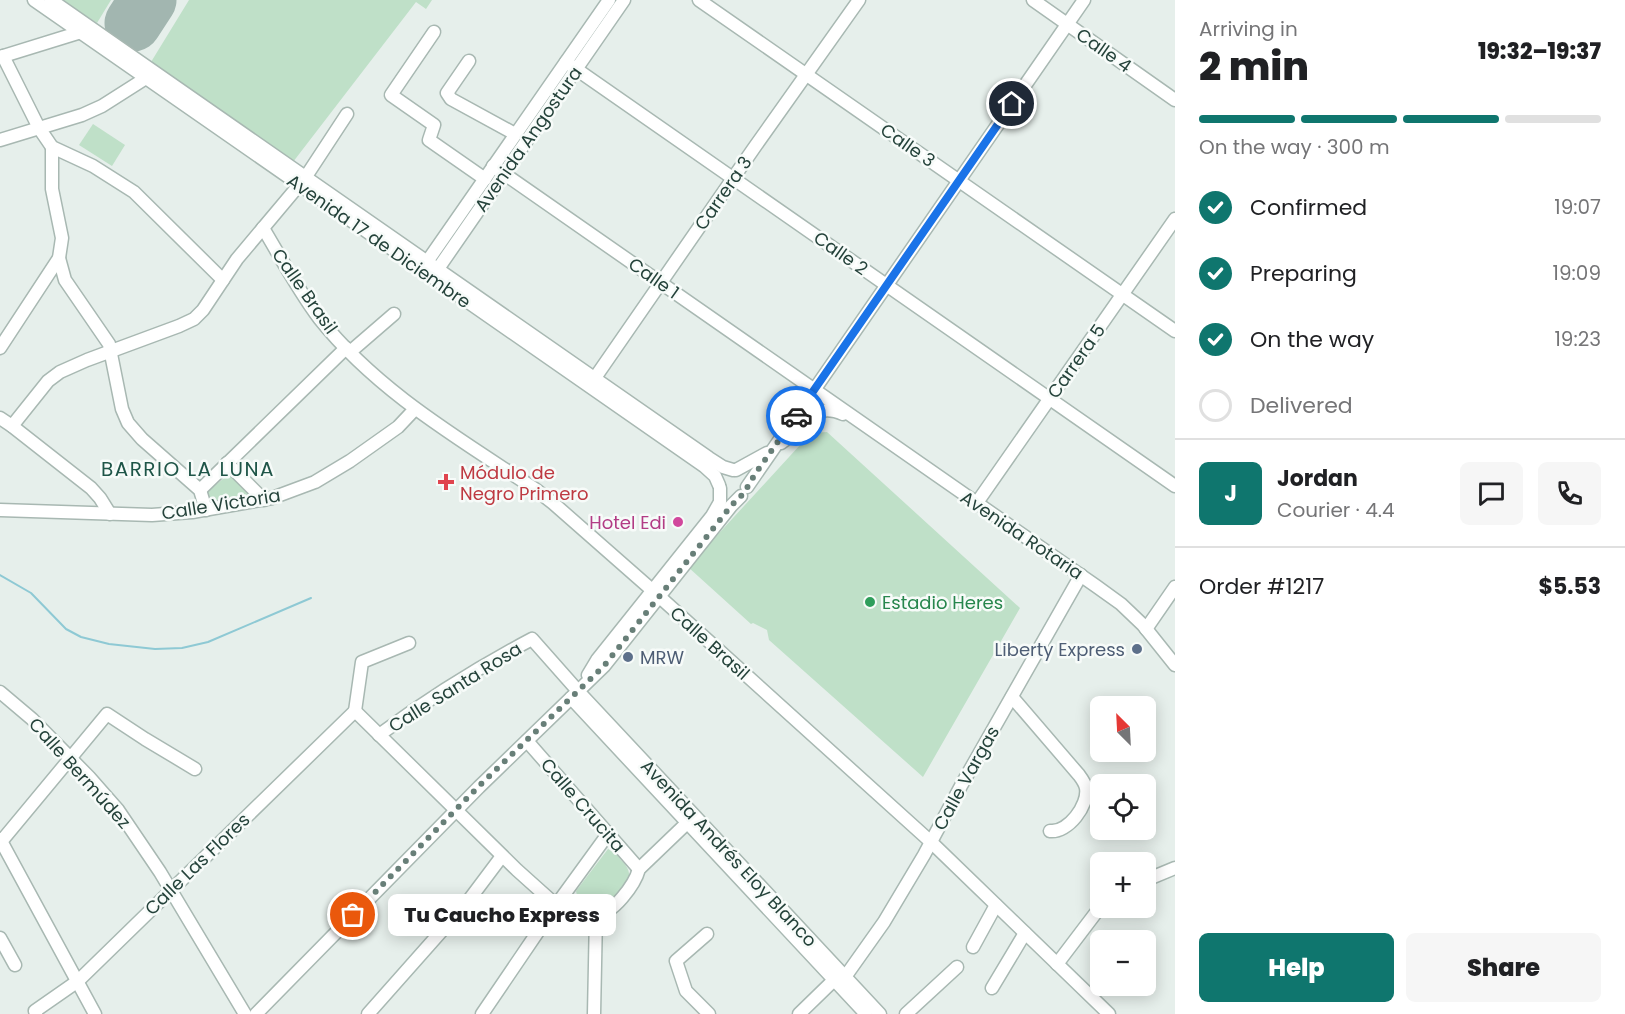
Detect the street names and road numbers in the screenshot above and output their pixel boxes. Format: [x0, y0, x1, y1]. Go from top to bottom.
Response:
street label: Calle 4 [1071, 22, 1137, 78]
street label: Avenida Angostura [468, 61, 588, 217]
street label: Calle 3 [876, 117, 940, 173]
street label: Carrera 3 [688, 151, 758, 235]
street label: Avenida 17 de Diciembre [282, 168, 476, 314]
street label: Calle 2 [809, 225, 873, 281]
street label: Calle Brasil [266, 243, 344, 339]
street label: Calle 1 [624, 252, 684, 304]
street label: Carrera 5 [1041, 319, 1111, 403]
street label: Calle Victoria [160, 482, 282, 526]
street label: Avenida Rotaria [956, 485, 1088, 585]
street label: Calle Brasil [665, 601, 755, 685]
street label: Calle Santa Rosa [384, 636, 526, 738]
street label: Calle Bermúdez [23, 712, 137, 834]
street label: Calle Vargas [927, 721, 1005, 835]
street label: Calle Crucita [535, 753, 631, 857]
street label: Avenida Andrés Eloy Blanco [635, 754, 823, 952]
street label: Calle Las Flores [139, 807, 255, 921]

